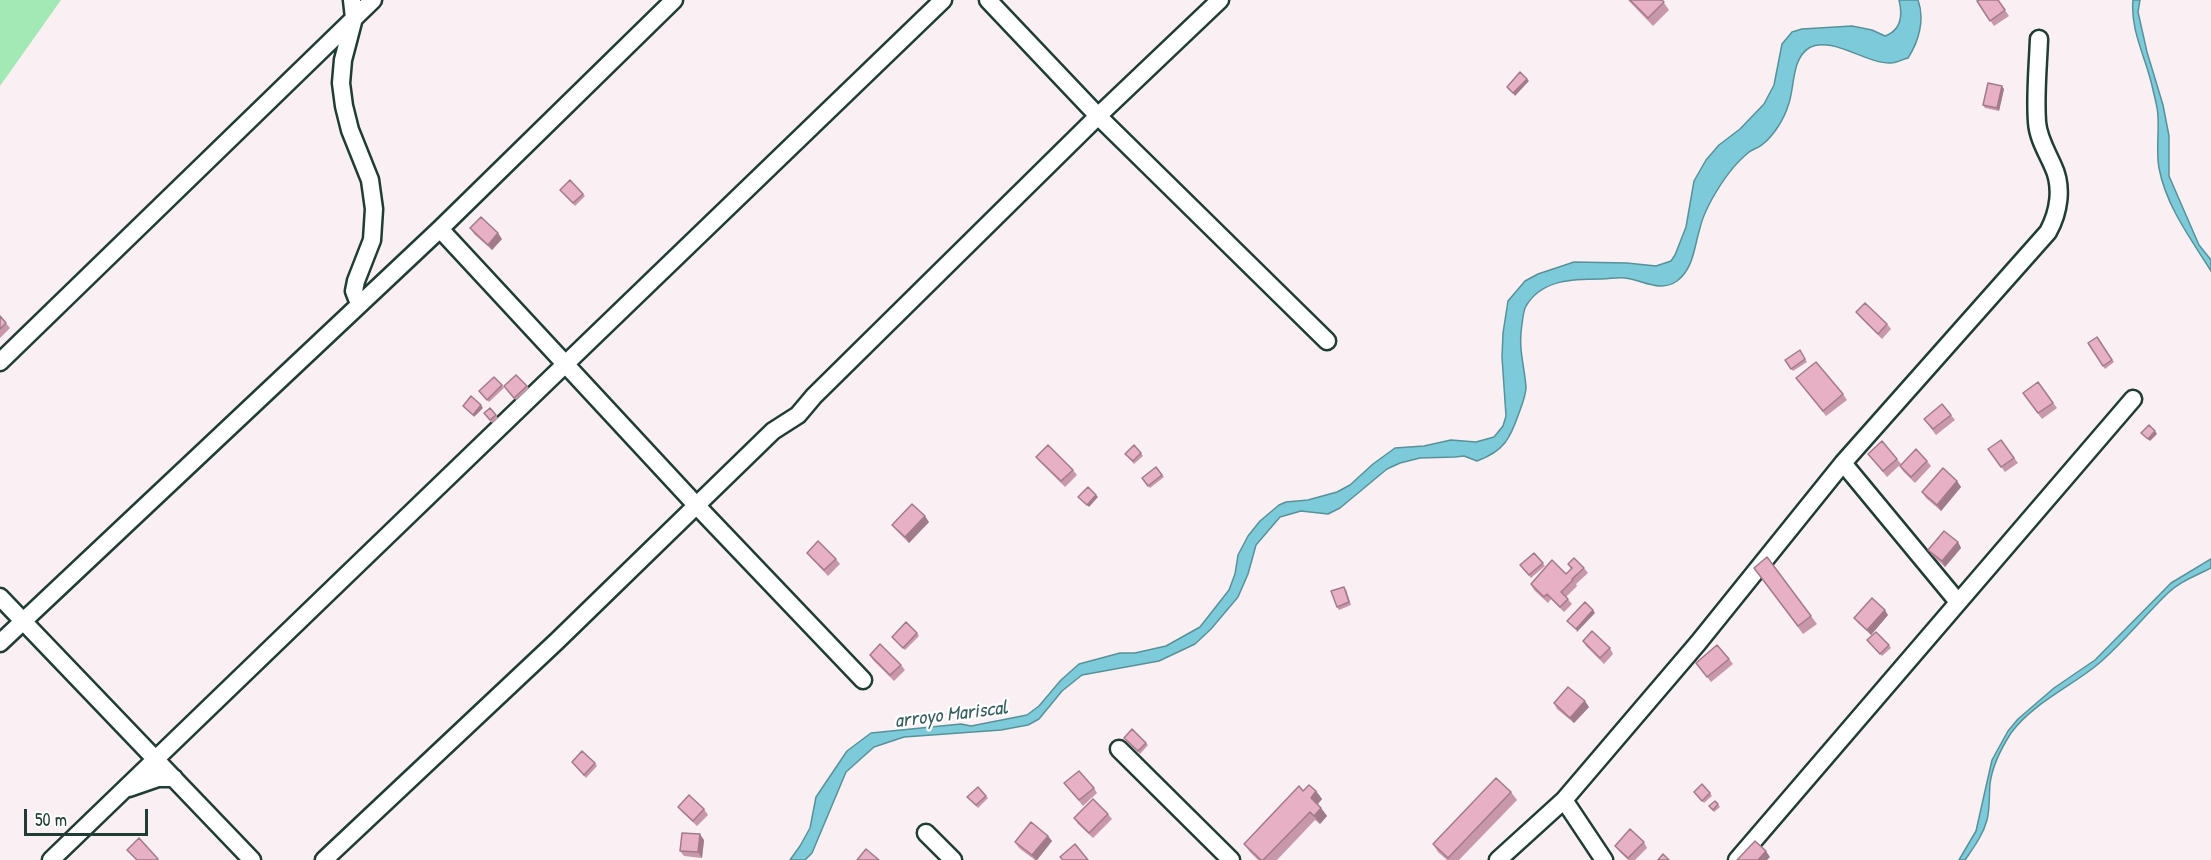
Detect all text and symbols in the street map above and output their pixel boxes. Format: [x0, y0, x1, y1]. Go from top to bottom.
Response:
water label: arroyo Mariscal [893, 696, 1009, 734]
scale bar [27, 797, 152, 835]
text: 50 m [35, 807, 67, 832]

